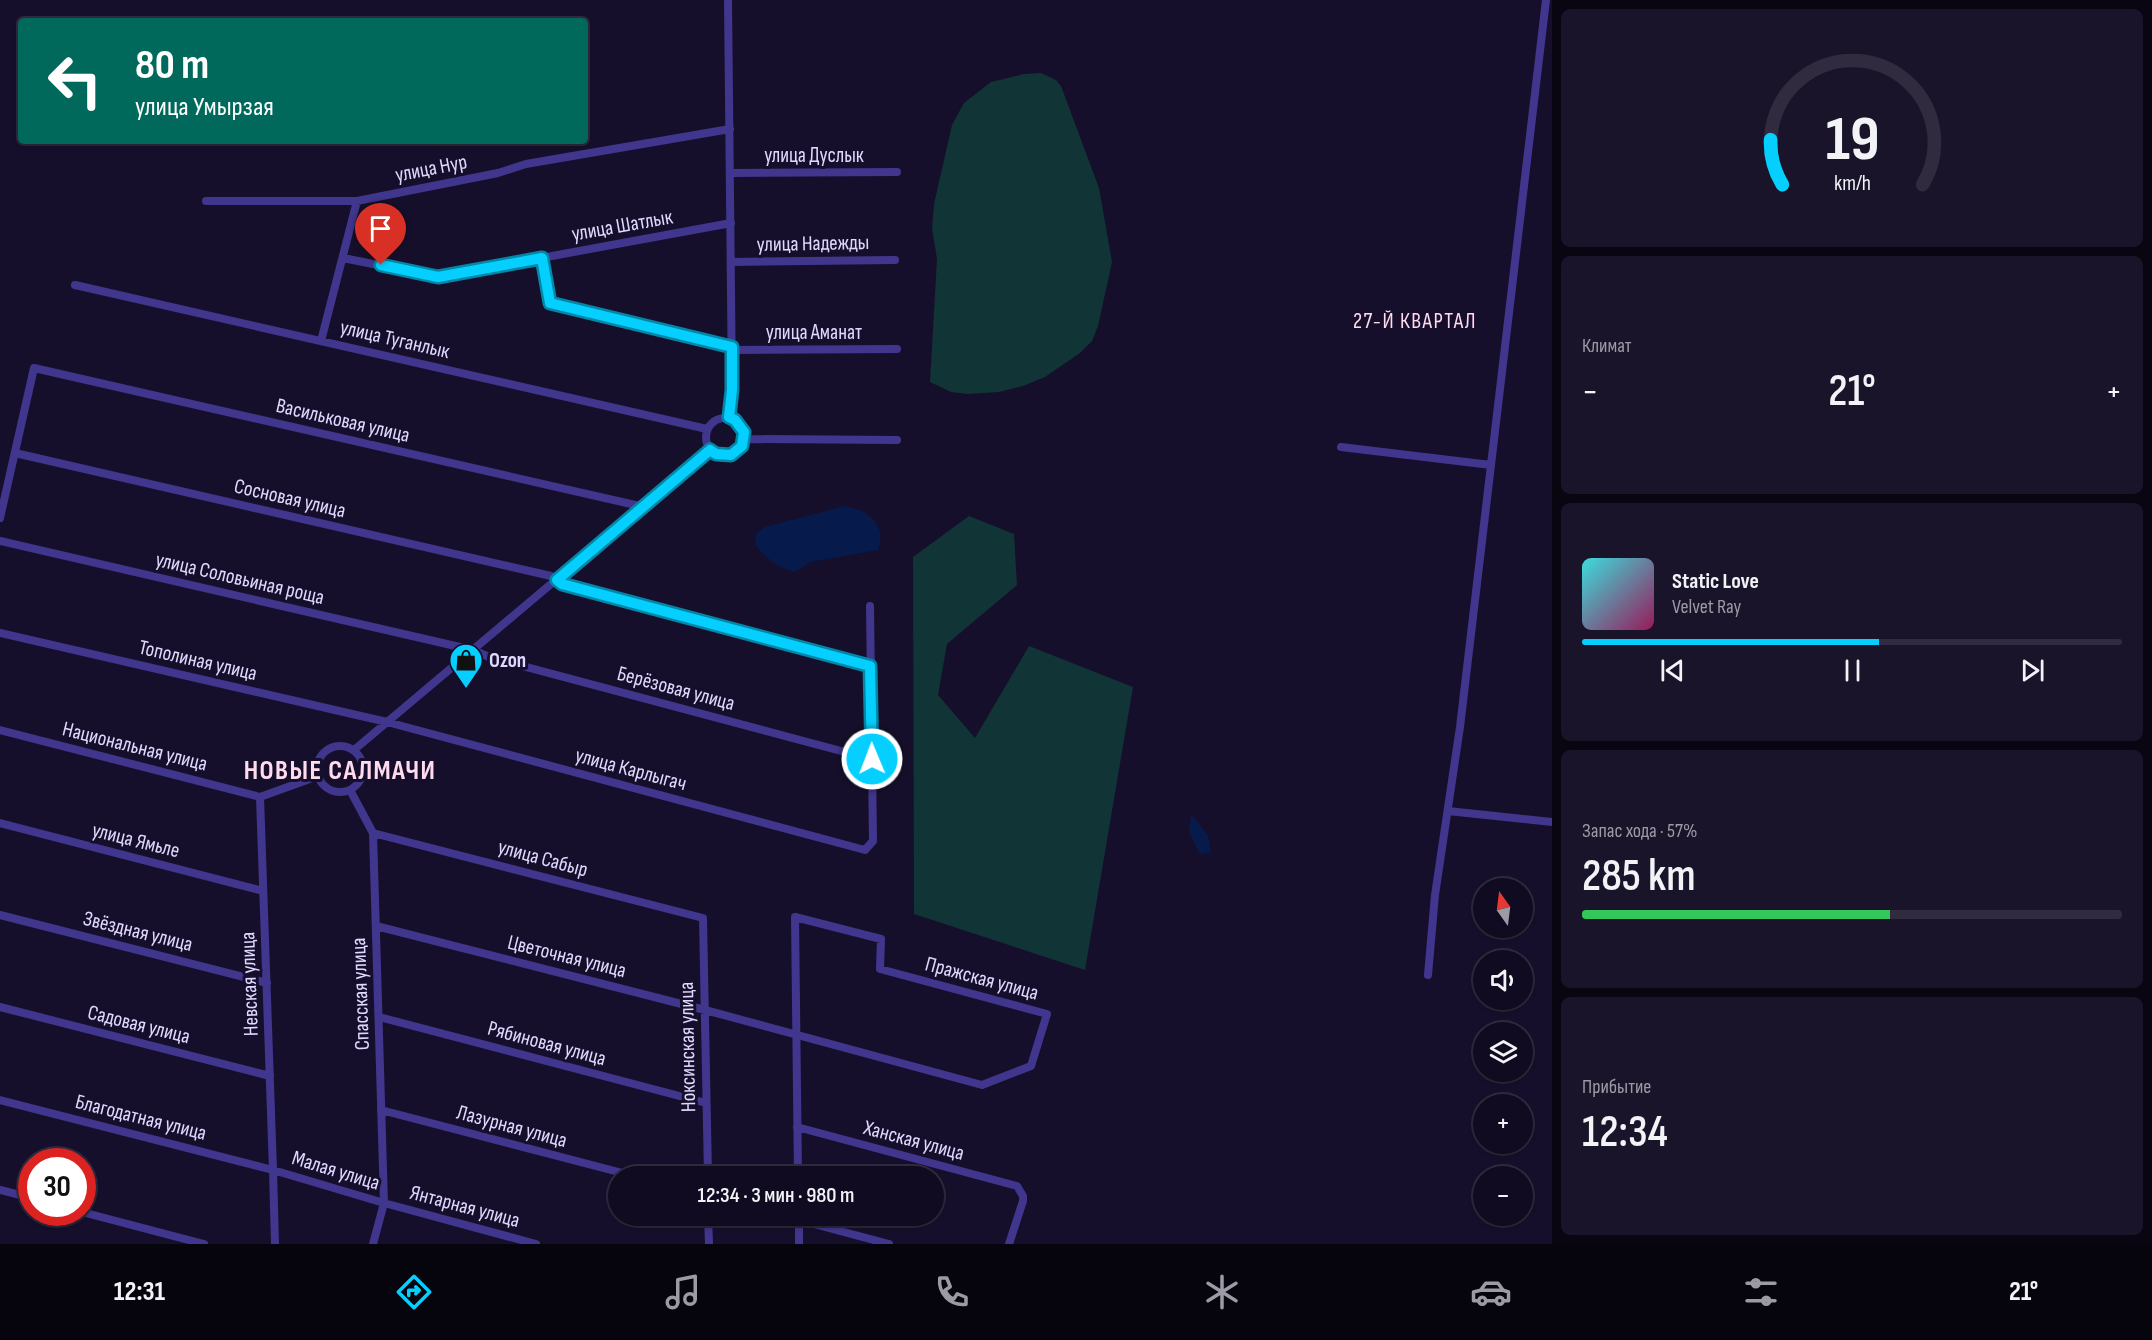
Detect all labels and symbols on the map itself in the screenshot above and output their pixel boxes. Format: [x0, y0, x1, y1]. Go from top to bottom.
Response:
street label: улица Дуслык [764, 143, 864, 168]
street label: улица Нур [393, 149, 469, 188]
pin [355, 203, 406, 265]
street label: улица Шатлык [570, 204, 675, 247]
street label: улица Надежды [757, 230, 869, 257]
district label: 27-Й КВАРТАЛ [1353, 308, 1477, 335]
street label: улица Туганлык [338, 315, 452, 364]
street label: улица Аманат [766, 320, 862, 345]
street label: Васильковая улица [274, 393, 412, 448]
street label: Сосновая улица [232, 474, 348, 523]
street label: улица Соловьиная роща [153, 547, 327, 610]
street label: Тополиная улица [136, 635, 259, 686]
shop icon: Ozon [448, 642, 484, 689]
place label: Ozon [489, 648, 526, 673]
street label: Берёзовая улица [614, 661, 737, 716]
street label: Национальная улица [60, 716, 210, 777]
position arrow [840, 727, 904, 791]
street label: улица Карлыгач [573, 743, 689, 796]
district label: НОВЫЕ САЛМАЧИ [244, 755, 436, 787]
street label: улица Ямьле [90, 818, 182, 863]
street label: улица Сабыр [495, 835, 591, 882]
north arrow [1473, 878, 1533, 938]
street label: Звёздная улица [81, 906, 195, 957]
street label: Цветочная улица [505, 930, 629, 983]
street label: Невская улица [235, 931, 264, 1037]
street label: Спасская улица [346, 937, 375, 1051]
street label: Пражская улица [923, 951, 1041, 1006]
street label: Ноксинская улица [674, 982, 701, 1112]
street label: Садовая улица [85, 1000, 193, 1049]
street label: Рябиновая улица [485, 1016, 609, 1071]
street label: Благодатная улица [73, 1089, 209, 1146]
street label: Лазурная улица [454, 1100, 570, 1153]
street label: Ханская улица [860, 1115, 967, 1166]
street label: Малая улица [289, 1145, 383, 1196]
speed limit sign: 30 [18, 1148, 96, 1226]
street label: Янтарная улица [407, 1180, 522, 1233]

